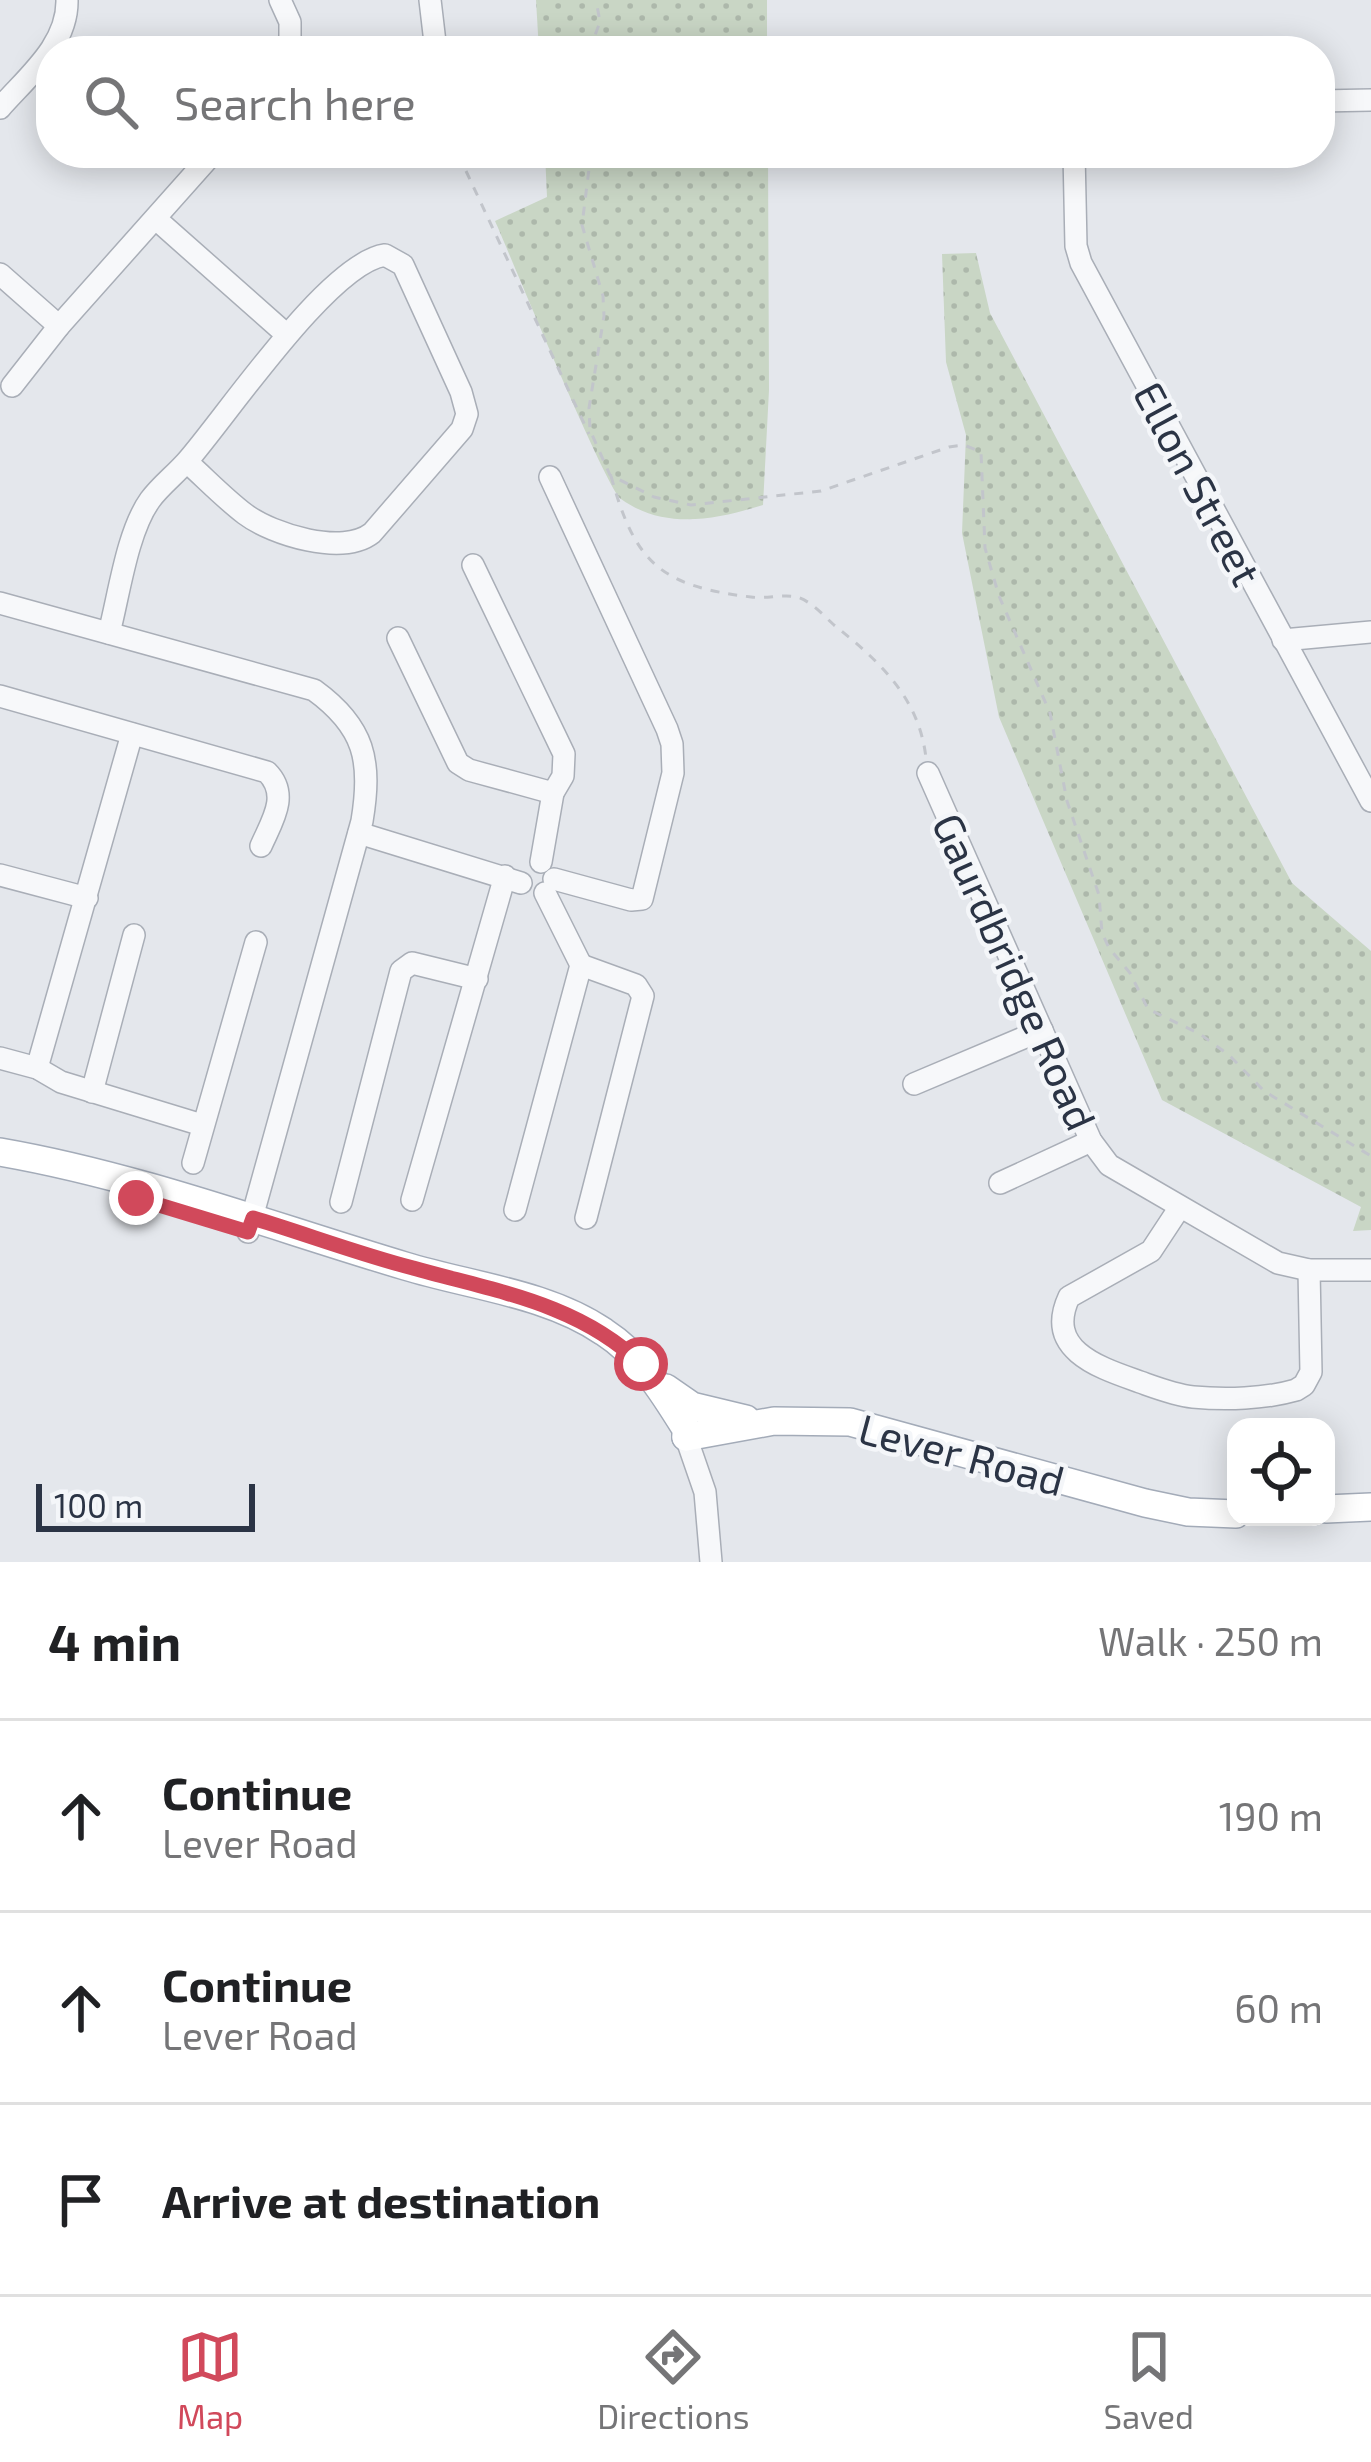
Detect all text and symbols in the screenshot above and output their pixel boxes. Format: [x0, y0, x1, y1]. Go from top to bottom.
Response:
search box [36, 36, 1335, 168]
icon: search [78, 69, 144, 135]
text: Search here [174, 75, 416, 129]
street label: Ellon Street [1125, 373, 1273, 593]
street label: Gaurdbridge Road [924, 805, 1108, 1137]
route end [109, 1171, 163, 1225]
route start [614, 1337, 668, 1391]
street label: Lever Road [854, 1402, 1070, 1504]
map controls [1227, 1418, 1335, 1526]
button: locate [1227, 1418, 1335, 1526]
scale bar [36, 1478, 255, 1531]
text: 100 m [54, 1485, 143, 1525]
text: 4 min [48, 1610, 181, 1671]
text: Walk · 250 m [1098, 1617, 1323, 1664]
text: Continue [162, 1765, 352, 1819]
icon: ahead [48, 1783, 114, 1849]
text: 190 m [1219, 1792, 1323, 1839]
text: Lever Road [162, 1819, 358, 1866]
text: Continue [162, 1957, 352, 2011]
icon: ahead [48, 1975, 114, 2041]
text: 60 m [1234, 1984, 1323, 2031]
text: Lever Road [162, 2011, 358, 2058]
icon: arrive [48, 2167, 114, 2233]
text: Arrive at destination [162, 2173, 600, 2227]
tab: Map [177, 2324, 243, 2436]
tab: Directions [597, 2324, 749, 2436]
tab: Saved [1103, 2324, 1194, 2436]

